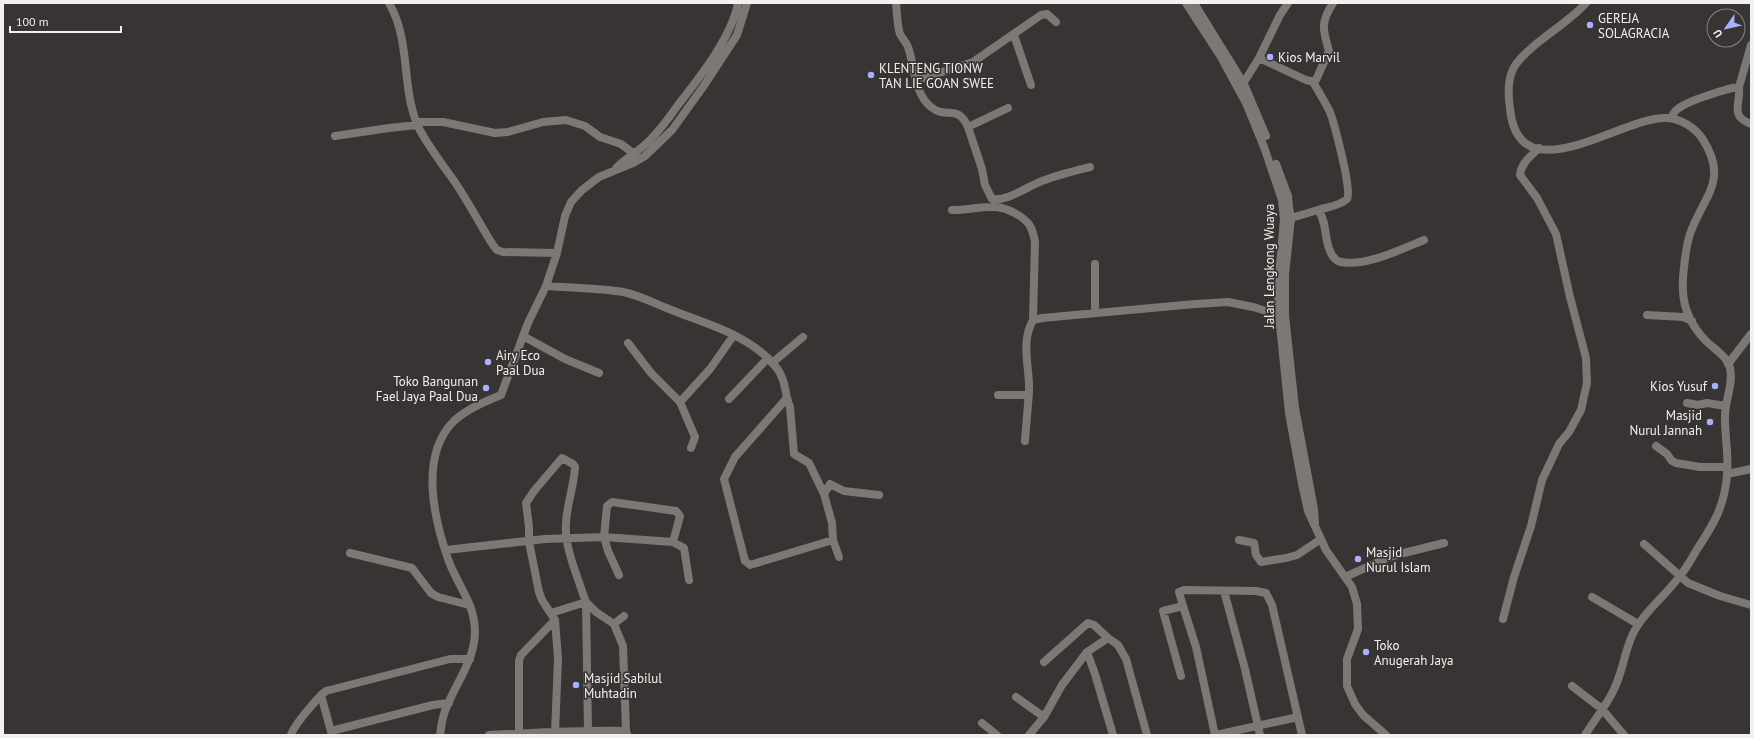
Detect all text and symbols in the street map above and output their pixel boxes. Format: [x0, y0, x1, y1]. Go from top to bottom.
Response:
scale bar [10, 8, 121, 34]
north arrow [1706, 8, 1746, 48]
place label: GEREJA SOLAGRACIA [1598, 10, 1670, 42]
text: 100 m [16, 14, 49, 29]
marker: GEREJA SOLAGRACIA [1585, 20, 1595, 30]
text: U [1710, 27, 1725, 40]
place label: Kios Marvil [1278, 49, 1340, 66]
marker: Kios Marvil [1265, 52, 1275, 62]
place label: KLENTENG TIONW TAN LIE GOAN SWEE [879, 60, 994, 92]
marker: KLENTENG TIONW TAN LIE GOAN SWEE [866, 70, 876, 80]
street label: Jalan Lengkong Wuaya [1261, 204, 1278, 329]
place label: Airy Eco Paal Dua [496, 347, 545, 379]
marker: Airy Eco Paal Dua [483, 357, 493, 367]
place label: Toko Bangunan Fael Jaya Paal Dua [376, 373, 478, 405]
place label: Kios Yusuf [1650, 378, 1708, 395]
marker: Kios Yusuf [1710, 381, 1720, 391]
marker: Toko Bangunan Fael Jaya Paal Dua [481, 383, 491, 393]
place label: Masjid Nurul Jannah [1630, 407, 1702, 439]
marker: Masjid Nurul Jannah [1705, 417, 1715, 427]
place label: Masjid Nurul Islam [1366, 544, 1431, 576]
marker: Masjid Nurul Islam [1353, 554, 1363, 564]
place label: Toko Anugerah Jaya [1374, 637, 1454, 669]
marker: Toko Anugerah Jaya [1361, 647, 1371, 657]
place label: Masjid Sabilul Muhtadin [584, 670, 662, 702]
marker: Masjid Sabilul Muhtadin [571, 680, 581, 690]

